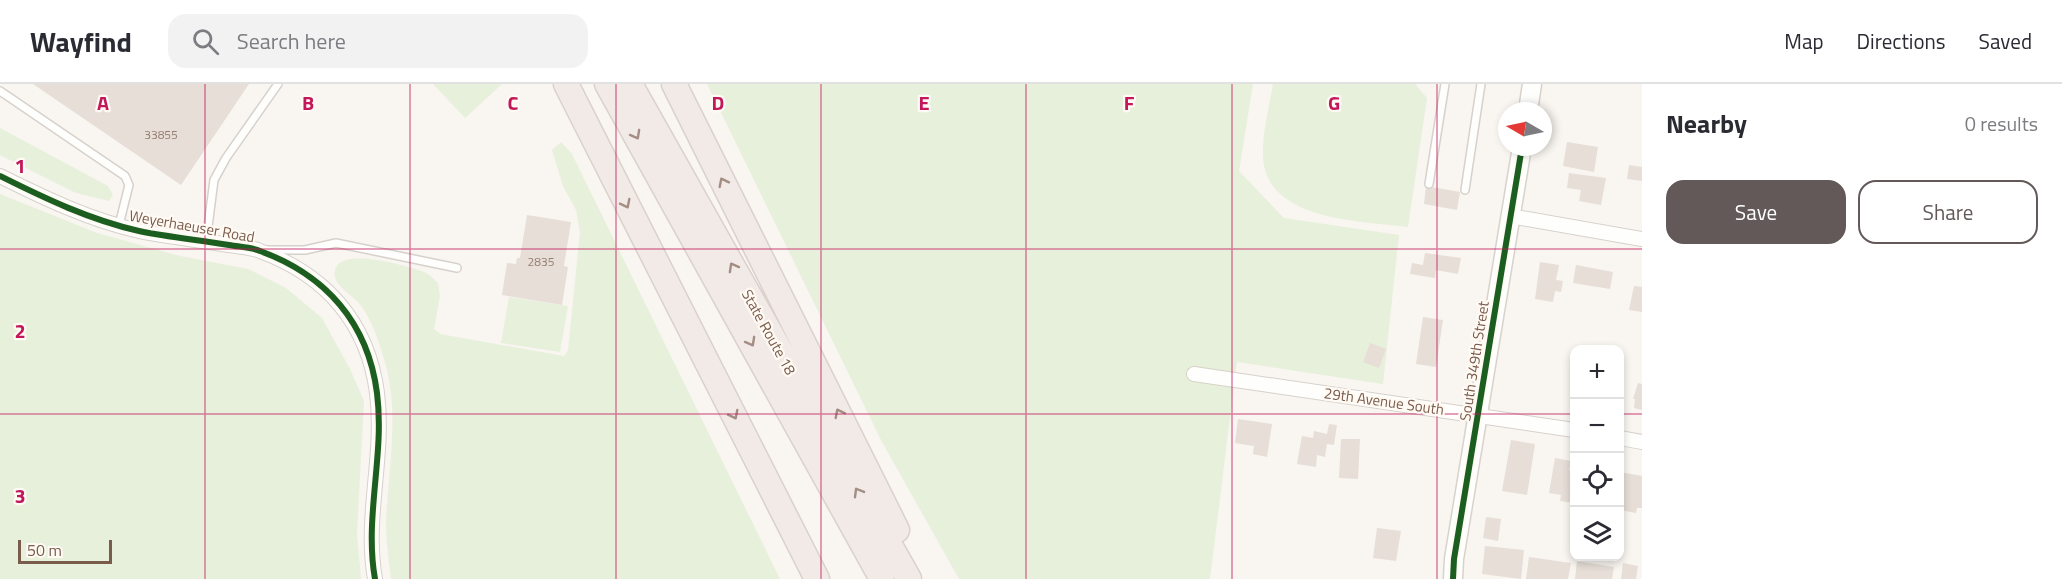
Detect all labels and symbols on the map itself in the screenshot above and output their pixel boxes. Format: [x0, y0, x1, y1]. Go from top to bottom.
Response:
text: A [97, 87, 109, 118]
text: B [302, 87, 314, 118]
text: C [508, 87, 519, 118]
text: D [712, 87, 724, 118]
text: E [918, 87, 930, 118]
text: F [1124, 87, 1135, 118]
text: G [1328, 87, 1340, 118]
north arrow [1498, 102, 1552, 156]
house number: 33855 [144, 125, 178, 144]
one-way arrow [629, 129, 640, 139]
text: 1 [14, 150, 26, 181]
one-way arrow [719, 178, 730, 188]
one-way arrow [619, 198, 630, 208]
street label: Weyerhaeuser Road [127, 204, 257, 248]
house number: 2835 [528, 252, 555, 271]
one-way arrow [728, 263, 740, 273]
street label: State Route 18 [736, 285, 802, 379]
street label: South 349th Street [1453, 299, 1495, 423]
text: 2 [14, 315, 26, 346]
one-way arrow [744, 336, 755, 346]
street label: 29th Avenue South [1322, 381, 1446, 421]
one-way arrow [834, 408, 846, 419]
one-way arrow [726, 409, 738, 420]
text: 3 [14, 480, 26, 511]
one-way arrow [854, 488, 866, 498]
scale bar [18, 537, 112, 564]

